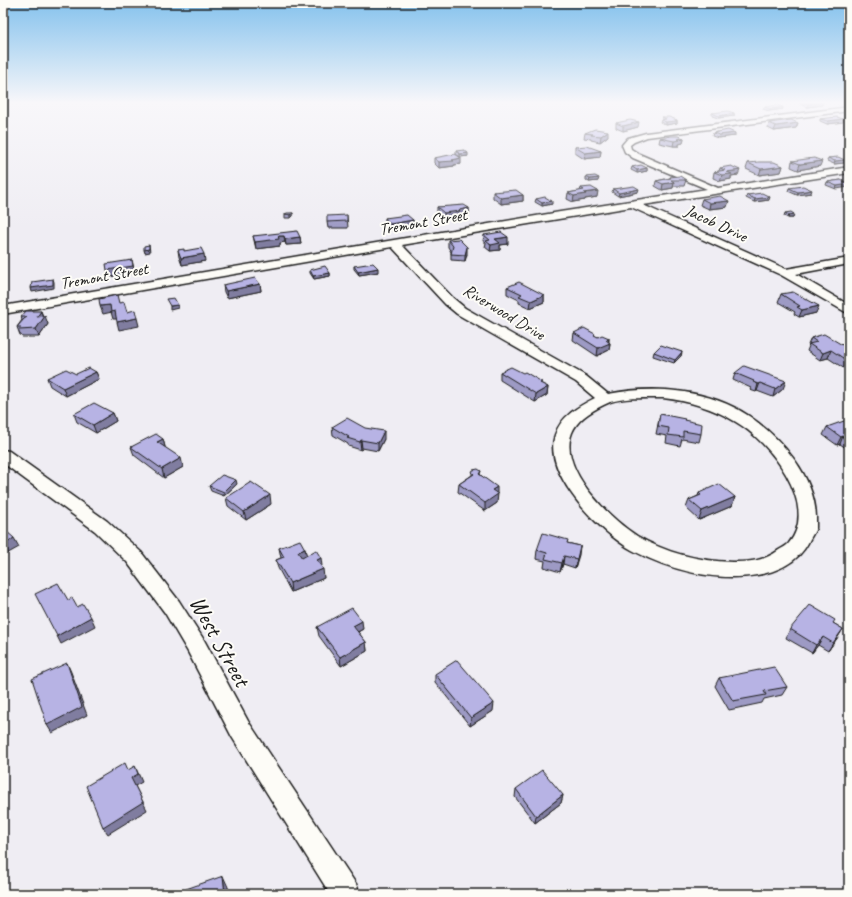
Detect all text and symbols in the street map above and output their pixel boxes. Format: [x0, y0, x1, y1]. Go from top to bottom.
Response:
street label: Jacob Drive [681, 199, 752, 247]
street label: Tremont Street [378, 204, 471, 240]
street label: Tremont Street [59, 258, 152, 294]
street label: Riverwood Drive [459, 279, 550, 345]
street label: West Street [183, 590, 258, 693]

